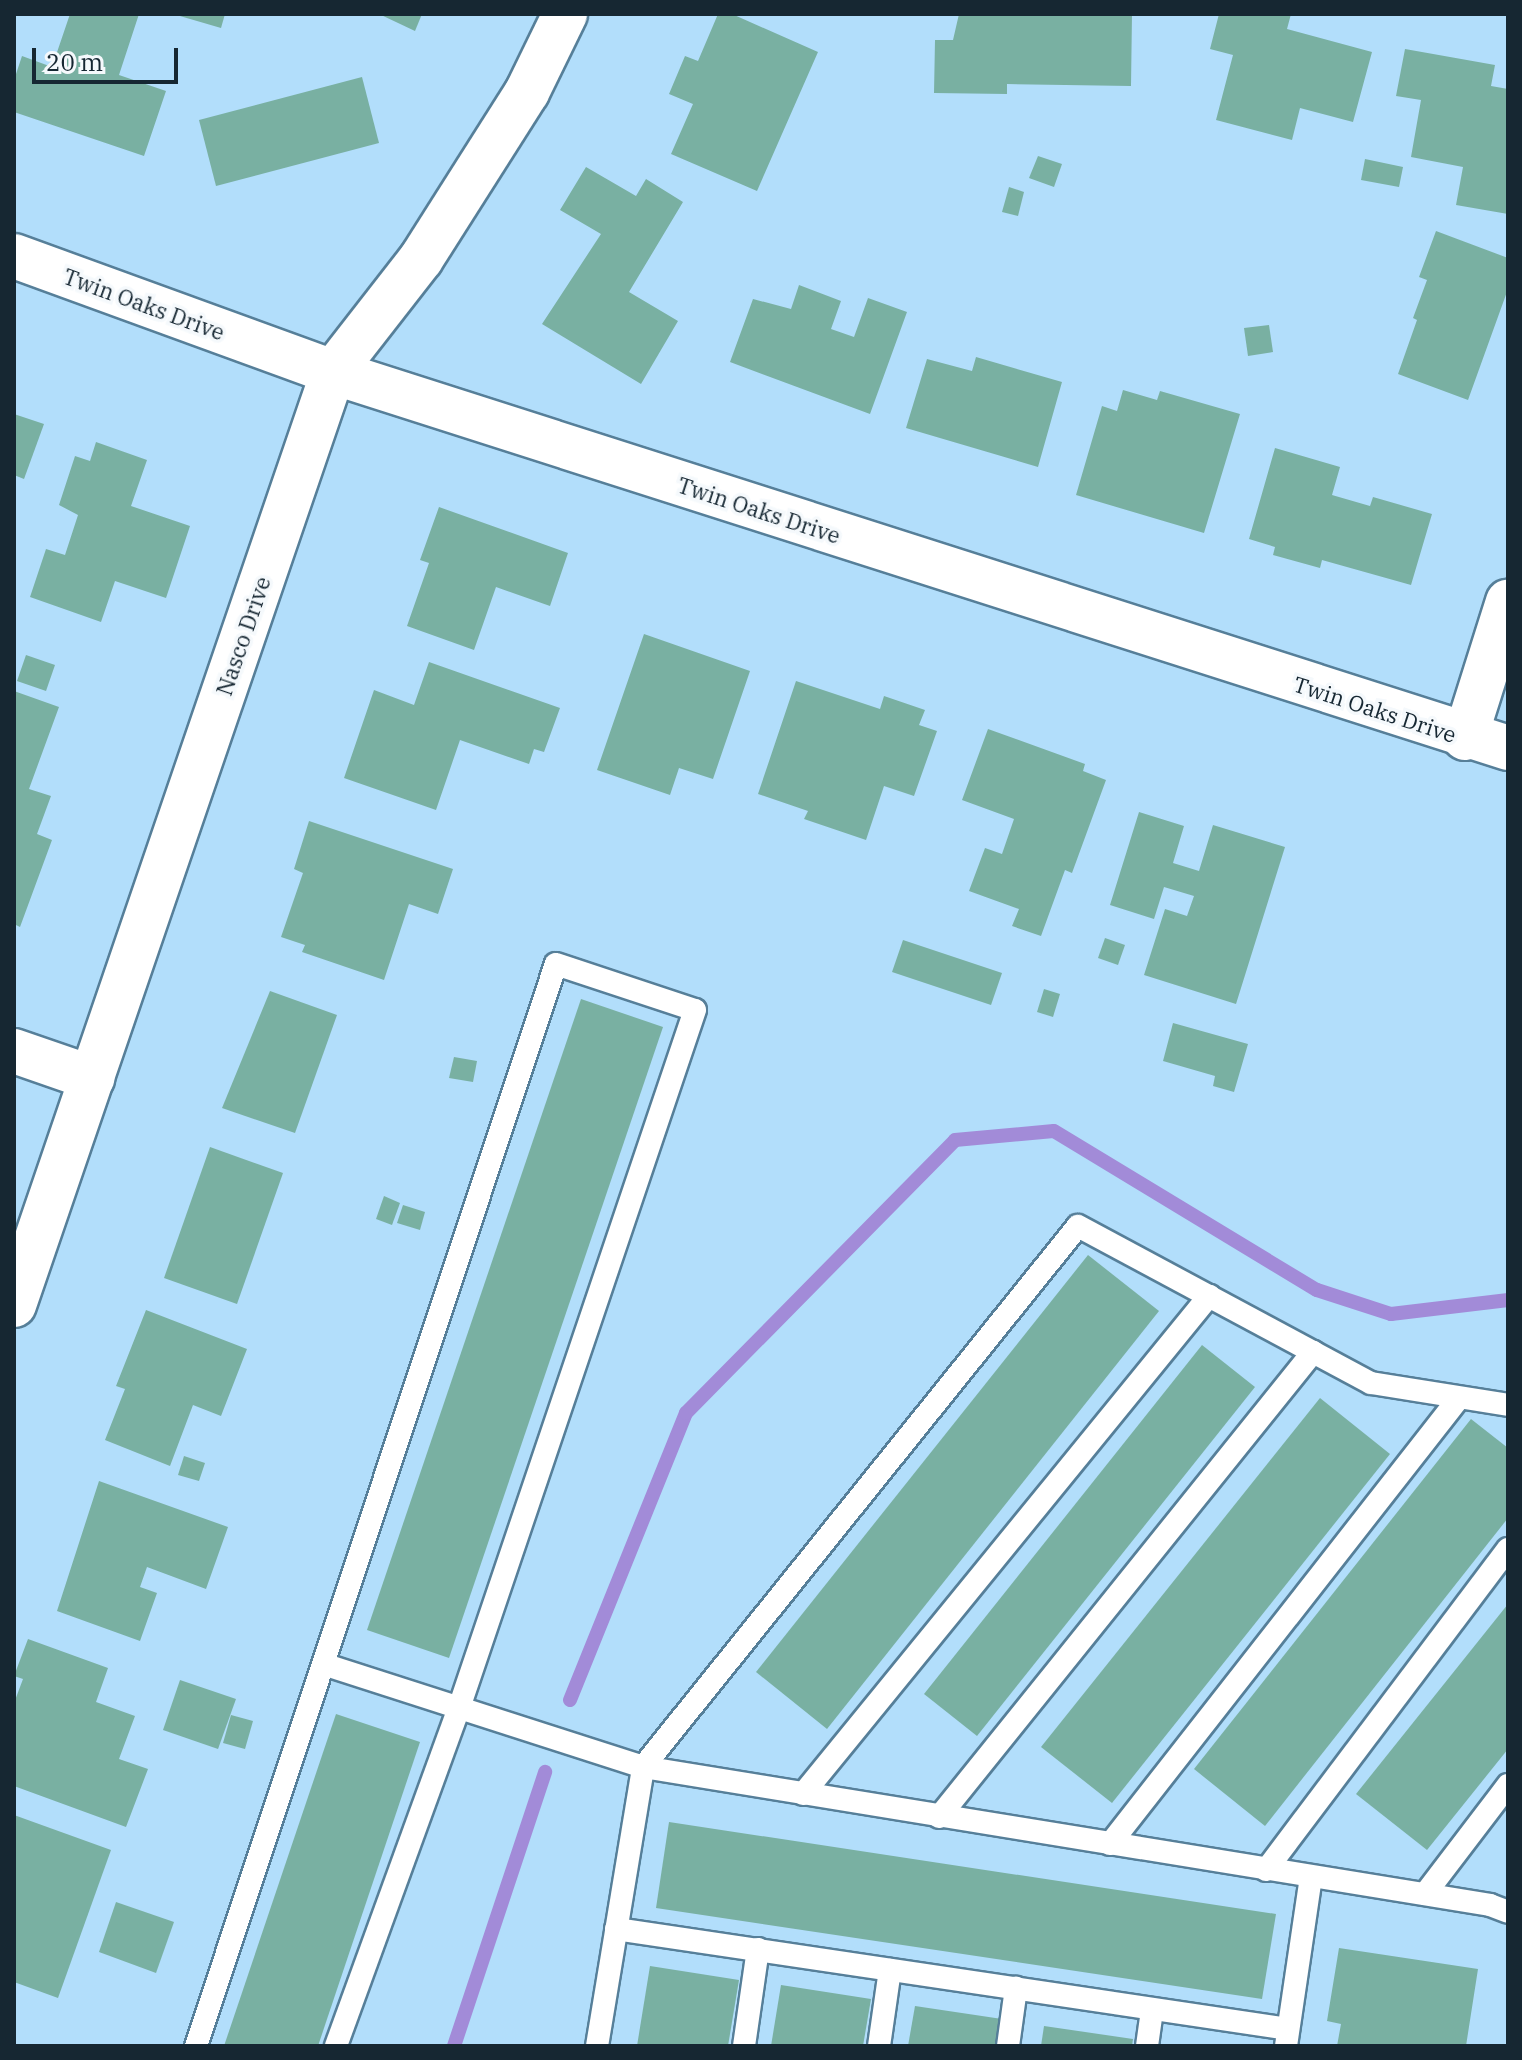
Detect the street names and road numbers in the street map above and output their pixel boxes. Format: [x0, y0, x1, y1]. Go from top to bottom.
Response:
street label: Twin Oaks Drive [60, 263, 228, 345]
street label: Twin Oaks Drive [674, 471, 844, 549]
street label: Nasco Drive [210, 573, 276, 699]
street label: Twin Oaks Drive [1290, 670, 1460, 748]

